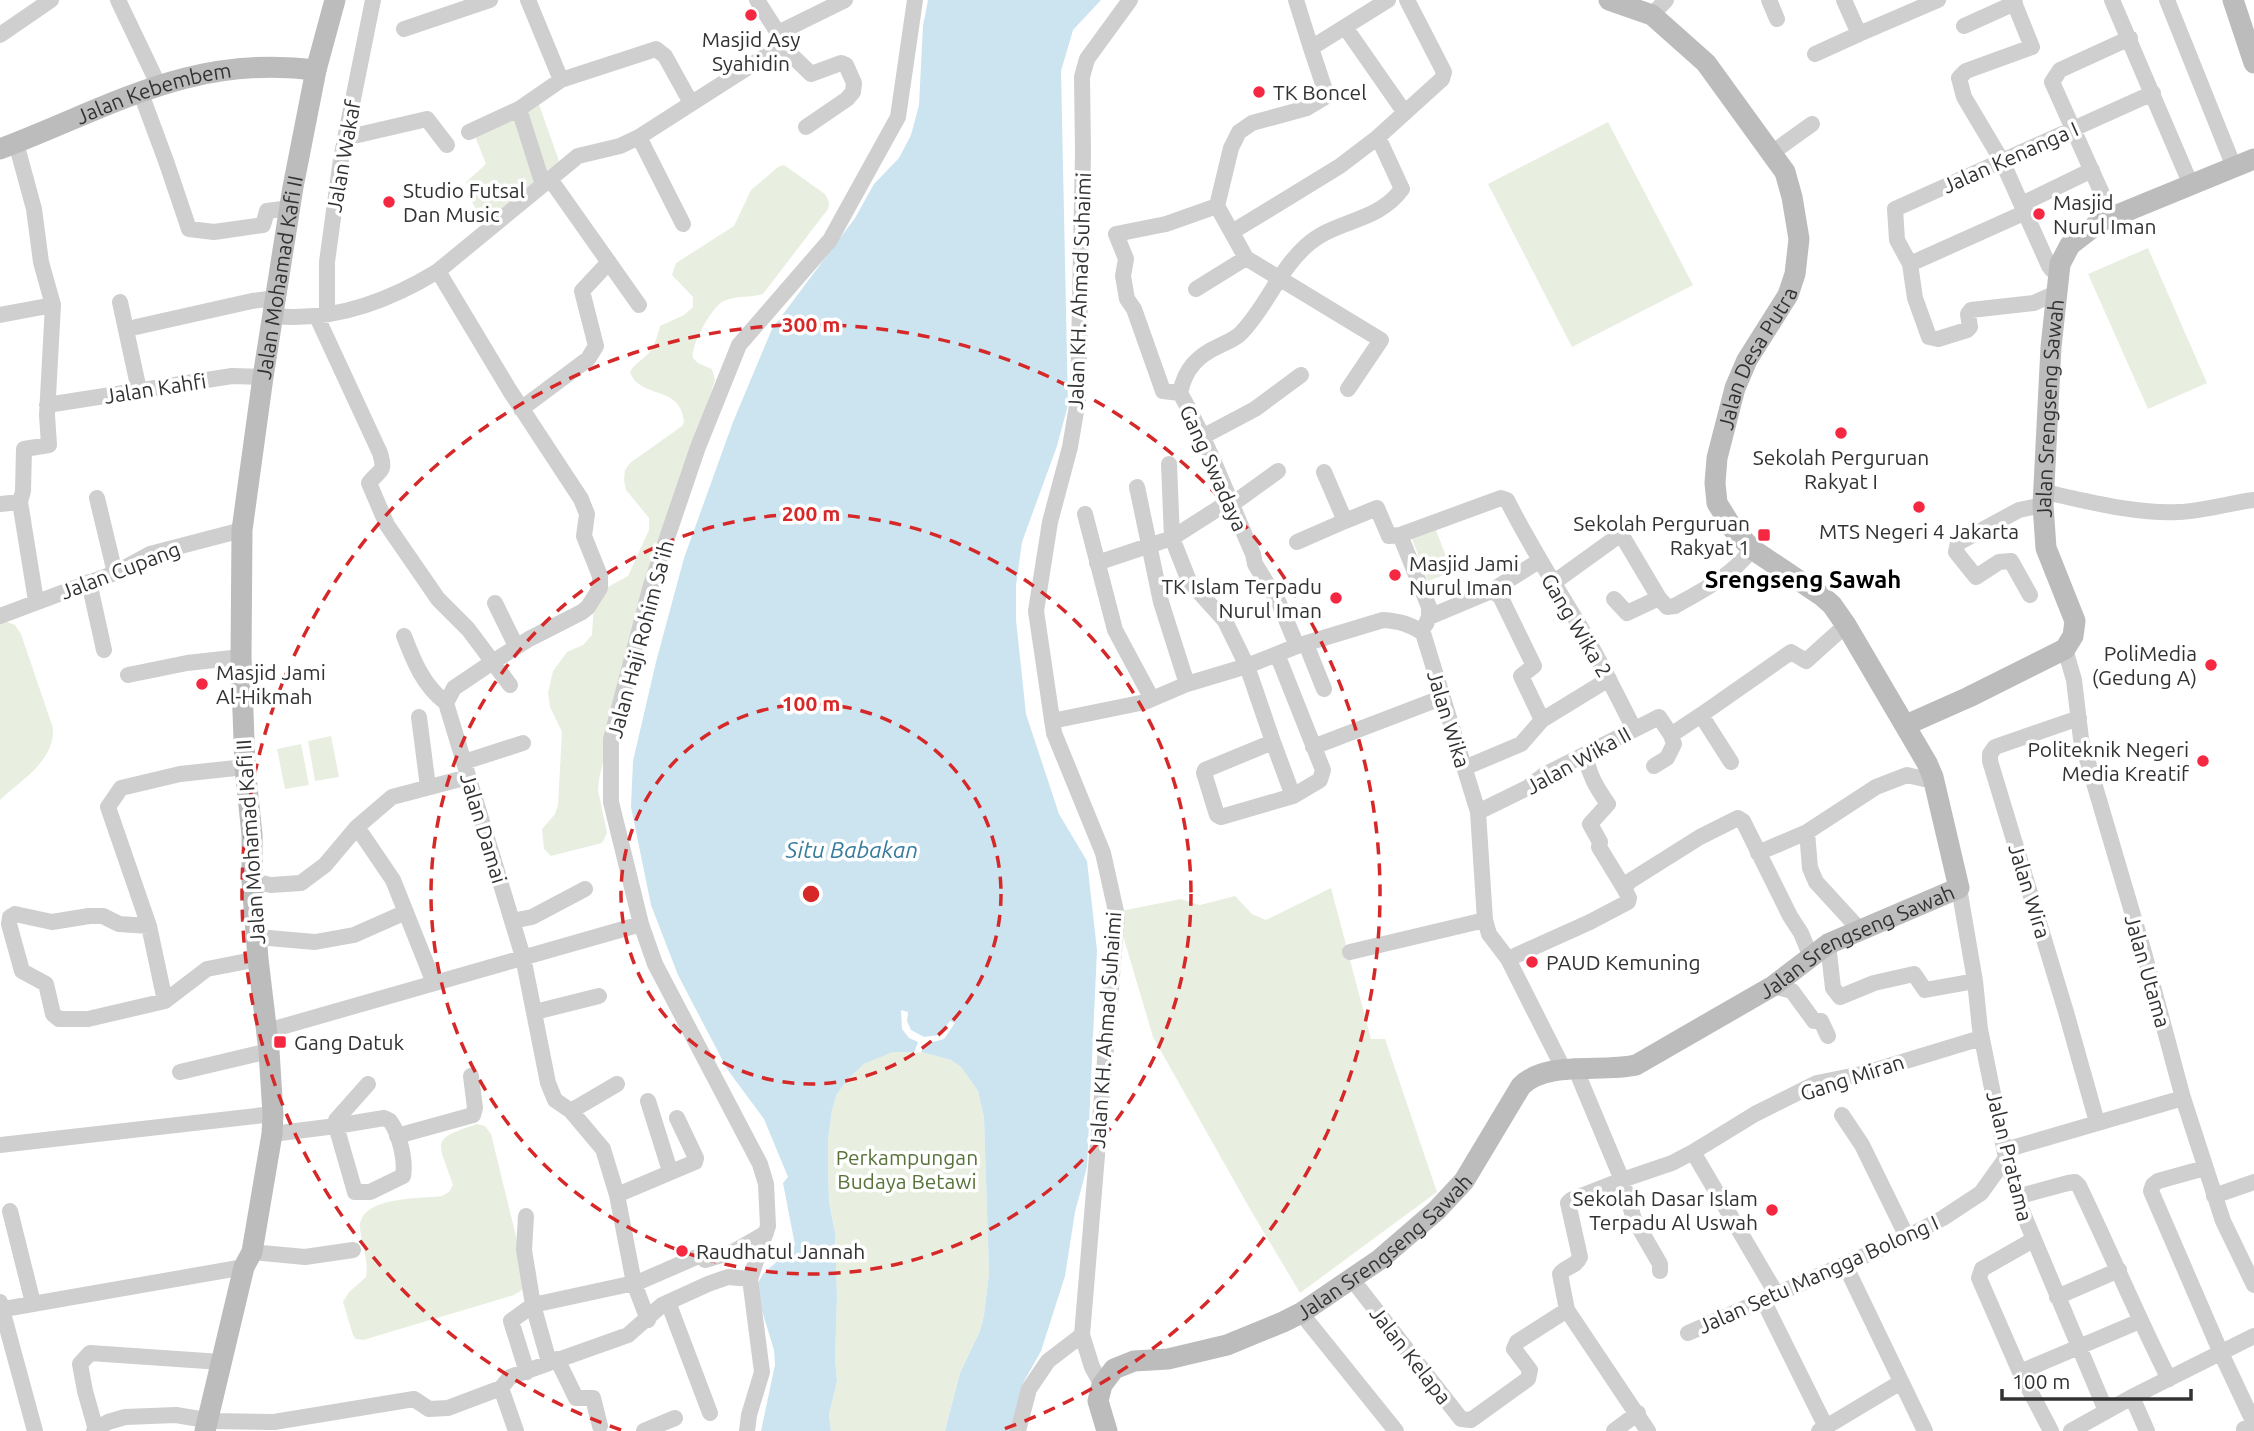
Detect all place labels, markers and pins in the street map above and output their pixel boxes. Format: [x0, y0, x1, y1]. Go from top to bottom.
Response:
marker: Masjid Asy Syahidin [743, 7, 759, 23]
place label: Masjid Asy Syahidin [702, 27, 800, 75]
place label: TK Boncel [1273, 80, 1367, 104]
marker: TK Boncel [1251, 84, 1267, 100]
place label: Studio Futsal Dan Music [403, 178, 525, 226]
place label: Masjid Nurul Iman [2053, 190, 2157, 238]
marker: Studio Futsal Dan Music [381, 194, 397, 210]
marker: Masjid Nurul Iman [2031, 206, 2047, 222]
marker: Sekolah Perguruan Rakyat I [1833, 425, 1849, 441]
place label: Sekolah Perguruan Rakyat I [1753, 445, 1929, 493]
marker: MTS Negeri 4 Jakarta [1911, 499, 1927, 515]
place label: Sekolah Perguruan Rakyat 1 [1573, 511, 1750, 559]
place label: MTS Negeri 4 Jakarta [1819, 519, 2019, 543]
marker: Sekolah Perguruan Rakyat 1 [1756, 527, 1772, 543]
place label: Masjid Jami Nurul Iman [1409, 551, 1519, 599]
marker: Masjid Jami Nurul Iman [1387, 567, 1403, 583]
place label: TK Islam Terpadu Nurul Iman [1161, 574, 1322, 622]
marker: TK Islam Terpadu Nurul Iman [1328, 590, 1344, 606]
place label: PoliMedia (Gedung A) [2092, 641, 2197, 689]
marker: PoliMedia (Gedung A) [2203, 657, 2219, 673]
place label: Masjid Jami Al-Hikmah [216, 660, 326, 708]
marker: Masjid Jami Al-Hikmah [194, 676, 210, 692]
place label: Politeknik Negeri Media Kreatif [2028, 737, 2190, 785]
marker: Politeknik Negeri Media Kreatif [2195, 753, 2211, 769]
centre of rings [799, 882, 823, 906]
place label: PAUD Kemuning [1546, 950, 1701, 974]
marker: PAUD Kemuning [1524, 954, 1540, 970]
place label: Gang Datuk [294, 1030, 404, 1054]
marker: Gang Datuk [272, 1034, 288, 1050]
place label: Sekolah Dasar Islam Terpadu Al Uswah [1573, 1186, 1758, 1234]
marker: Sekolah Dasar Islam Terpadu Al Uswah [1764, 1202, 1780, 1218]
place label: Raudhatul Jannah [696, 1239, 865, 1263]
marker: Raudhatul Jannah [674, 1243, 690, 1259]

